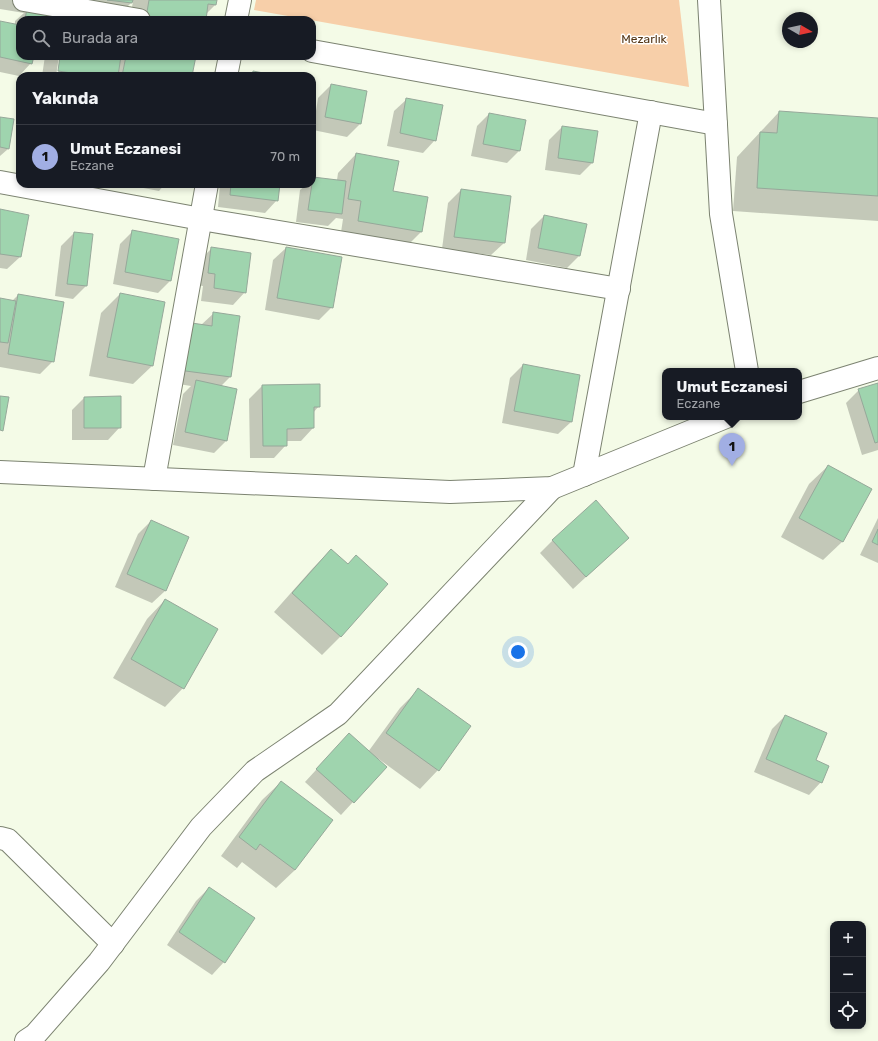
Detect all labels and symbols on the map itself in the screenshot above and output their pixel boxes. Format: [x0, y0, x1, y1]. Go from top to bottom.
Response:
north arrow [782, 12, 818, 48]
park label: Mezarlık [621, 32, 668, 46]
pin: 1 [719, 433, 745, 466]
your location [508, 642, 528, 662]

